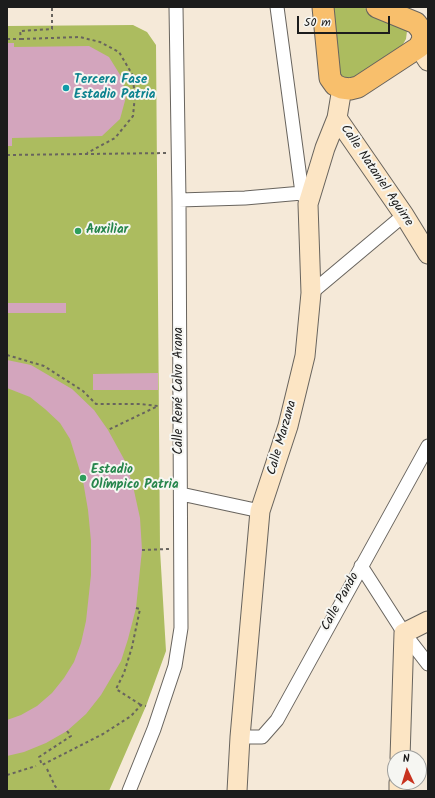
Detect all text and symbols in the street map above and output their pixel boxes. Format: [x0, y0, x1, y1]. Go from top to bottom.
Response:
scale bar [299, 8, 392, 34]
text: 50 m [304, 13, 331, 32]
place label: Tercera Fase Estadio Patria [74, 73, 155, 104]
marker: Tercera Fase Estadio Patria [61, 83, 71, 93]
street label: Calle Nataniel Aguirre [336, 122, 416, 230]
place label: Auxiliar [86, 223, 128, 239]
marker: Auxiliar [73, 226, 83, 236]
street label: Calle René Calvo Arana [172, 327, 188, 455]
street label: Calle Marzana [265, 399, 301, 477]
place label: Estadio Olímpico Patria [91, 463, 179, 494]
marker: Estadio Olímpico Patria [78, 473, 88, 483]
street label: Calle Pando [319, 570, 363, 634]
north arrow [387, 750, 427, 790]
text: N [402, 750, 410, 768]

